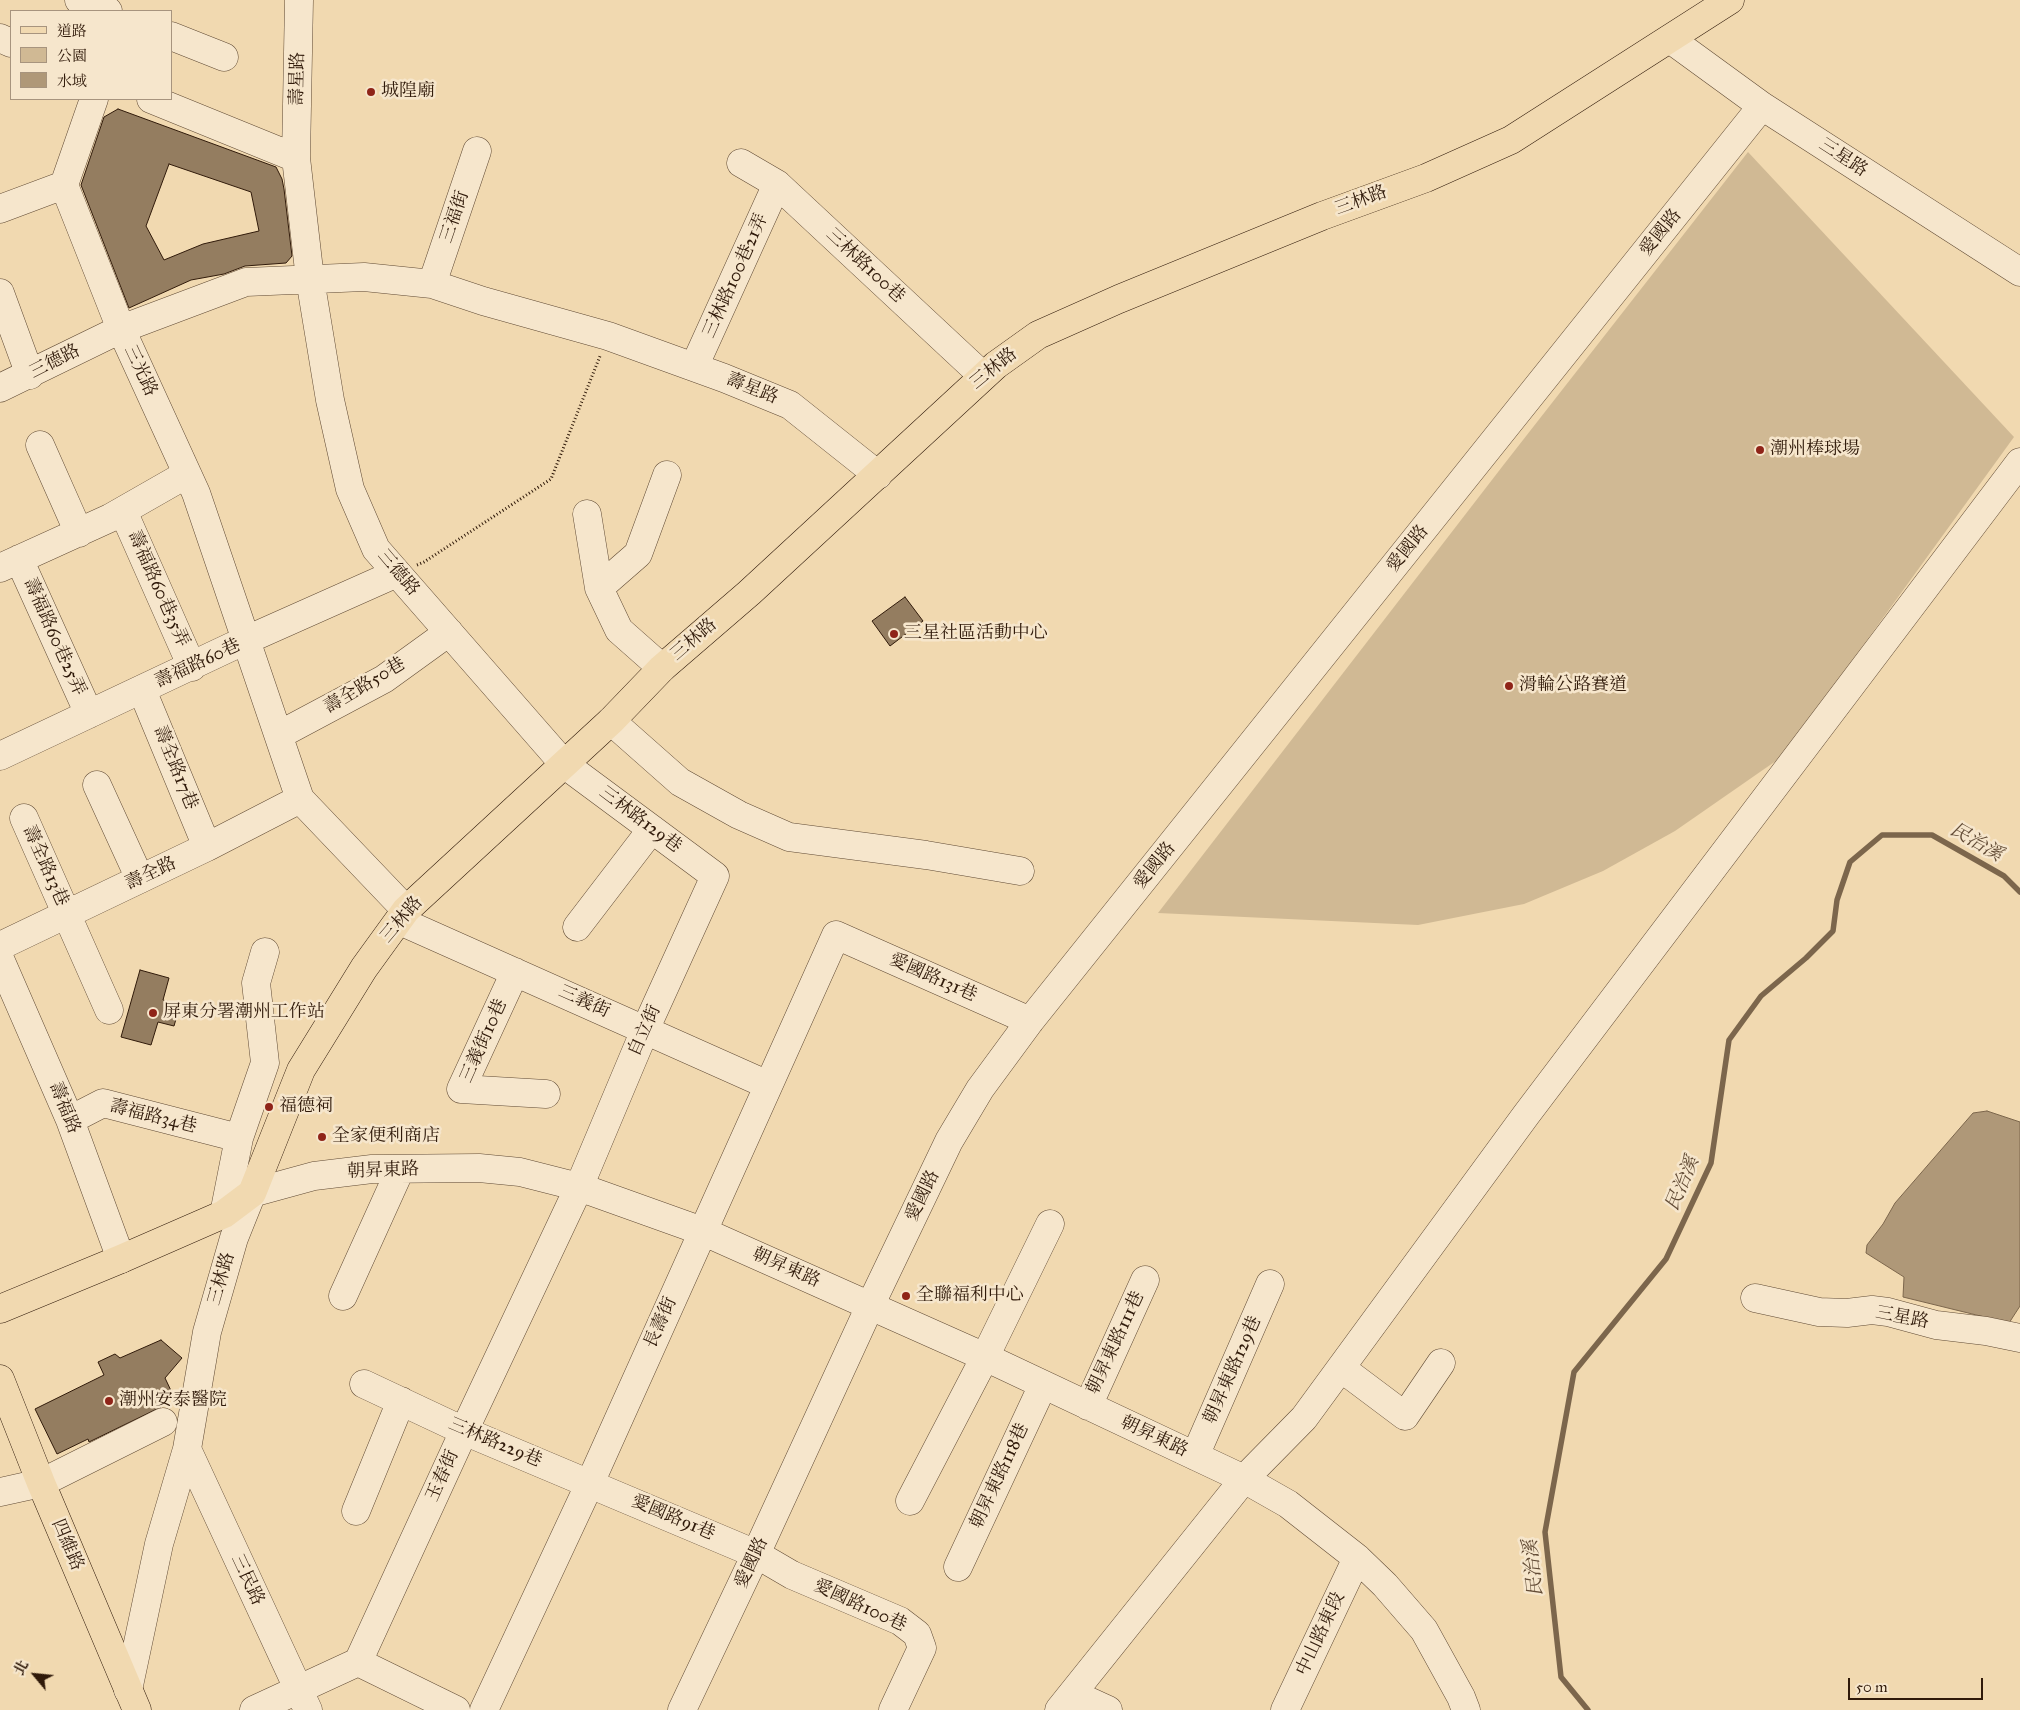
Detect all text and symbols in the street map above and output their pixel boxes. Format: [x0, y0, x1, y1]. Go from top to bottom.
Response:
legend [10, 10, 172, 100]
text: 道路 [57, 22, 87, 40]
text: 公園 [57, 47, 87, 65]
street label: 壽星路 [287, 52, 309, 106]
text: 水域 [57, 72, 87, 90]
place label: 城隍廟 [381, 81, 435, 103]
marker: 城隍廟 [365, 86, 377, 98]
street label: 三星路 [1814, 134, 1872, 182]
street label: 三林路 [1332, 182, 1390, 220]
street label: 三福街 [436, 188, 474, 246]
street label: 愛國路 [1636, 205, 1686, 261]
street label: 三林路100巷21弄 [699, 210, 773, 342]
street label: 三林路100巷 [821, 224, 909, 308]
street label: 三德路 [26, 340, 84, 384]
street label: 三光路 [119, 342, 161, 400]
street label: 三林路 [966, 344, 1022, 394]
street label: 壽星路 [723, 369, 781, 409]
place label: 潮州棒球場 [1770, 439, 1860, 461]
marker: 潮州棒球場 [1754, 444, 1766, 456]
street label: 愛國路 [1383, 521, 1433, 577]
street label: 壽福路60巷35弄 [123, 527, 193, 651]
street label: 三德路 [372, 545, 424, 601]
street label: 壽福路60巷25弄 [18, 575, 90, 699]
street label: 三林路 [667, 614, 721, 666]
place label: 三星社區活動中心 [904, 623, 1048, 645]
marker: 三星社區活動中心 [888, 628, 900, 640]
street label: 壽福路60巷 [152, 635, 244, 693]
street label: 壽全路50巷 [321, 653, 409, 719]
place label: 滑輪公路賽道 [1519, 675, 1627, 697]
marker: 滑輪公路賽道 [1503, 680, 1515, 692]
street label: 壽全路17巷 [148, 723, 202, 813]
street label: 三林路129巷 [595, 782, 685, 858]
water label: 民治溪 [1946, 819, 2006, 867]
street label: 壽全路13巷 [18, 822, 72, 910]
street label: 愛國路 [1130, 838, 1180, 894]
street label: 壽全路 [122, 853, 180, 895]
street label: 三林路 [376, 892, 428, 948]
street label: 愛國路131巷 [886, 949, 980, 1007]
street label: 三義街 [555, 981, 613, 1023]
street label: 三義街10巷 [456, 996, 512, 1086]
place label: 屏東分署潮州工作站 [163, 1002, 325, 1024]
street label: 自立街 [624, 1002, 666, 1060]
marker: 屏東分署潮州工作站 [147, 1007, 159, 1019]
street label: 壽福路 [44, 1079, 84, 1137]
street label: 壽福路34巷 [107, 1096, 199, 1138]
place label: 福德祠 [279, 1096, 333, 1118]
marker: 福德祠 [263, 1101, 275, 1113]
place label: 全家便利商店 [332, 1126, 440, 1148]
marker: 全家便利商店 [316, 1131, 328, 1143]
water label: 民治溪 [1661, 1153, 1705, 1215]
street label: 朝昇東路 [347, 1159, 419, 1183]
street label: 愛國路 [901, 1167, 945, 1225]
street label: 朝昇東路 [749, 1243, 823, 1293]
street label: 三林路 [204, 1250, 240, 1308]
place label: 全聯福利中心 [916, 1285, 1024, 1307]
street label: 朝昇東路111巷 [1083, 1288, 1149, 1398]
marker: 全聯福利中心 [900, 1290, 912, 1302]
street label: 長壽街 [640, 1294, 682, 1352]
street label: 三星路 [1873, 1302, 1931, 1334]
street label: 朝昇東路129巷 [1200, 1313, 1266, 1427]
place label: 潮州安泰醫院 [119, 1390, 227, 1412]
marker: 潮州安泰醫院 [103, 1395, 115, 1407]
street label: 朝昇東路 [1117, 1412, 1191, 1462]
street label: 三林路229巷 [445, 1414, 545, 1472]
street label: 朝昇東路118巷 [966, 1420, 1034, 1532]
street label: 玉春街 [422, 1447, 464, 1505]
street label: 愛國路91巷 [628, 1491, 718, 1545]
street label: 四維路 [47, 1516, 87, 1574]
street label: 愛國路 [731, 1534, 773, 1592]
water label: 民治溪 [1520, 1538, 1548, 1598]
street label: 三民路 [226, 1551, 268, 1609]
street label: 愛國路100巷 [810, 1575, 910, 1637]
street label: 中山路東段 [1292, 1589, 1350, 1679]
north arrow [10, 1650, 60, 1700]
text: 北 [11, 1658, 32, 1678]
scale bar [1850, 1668, 1985, 1700]
text: 50 m [1856, 1678, 1888, 1696]

